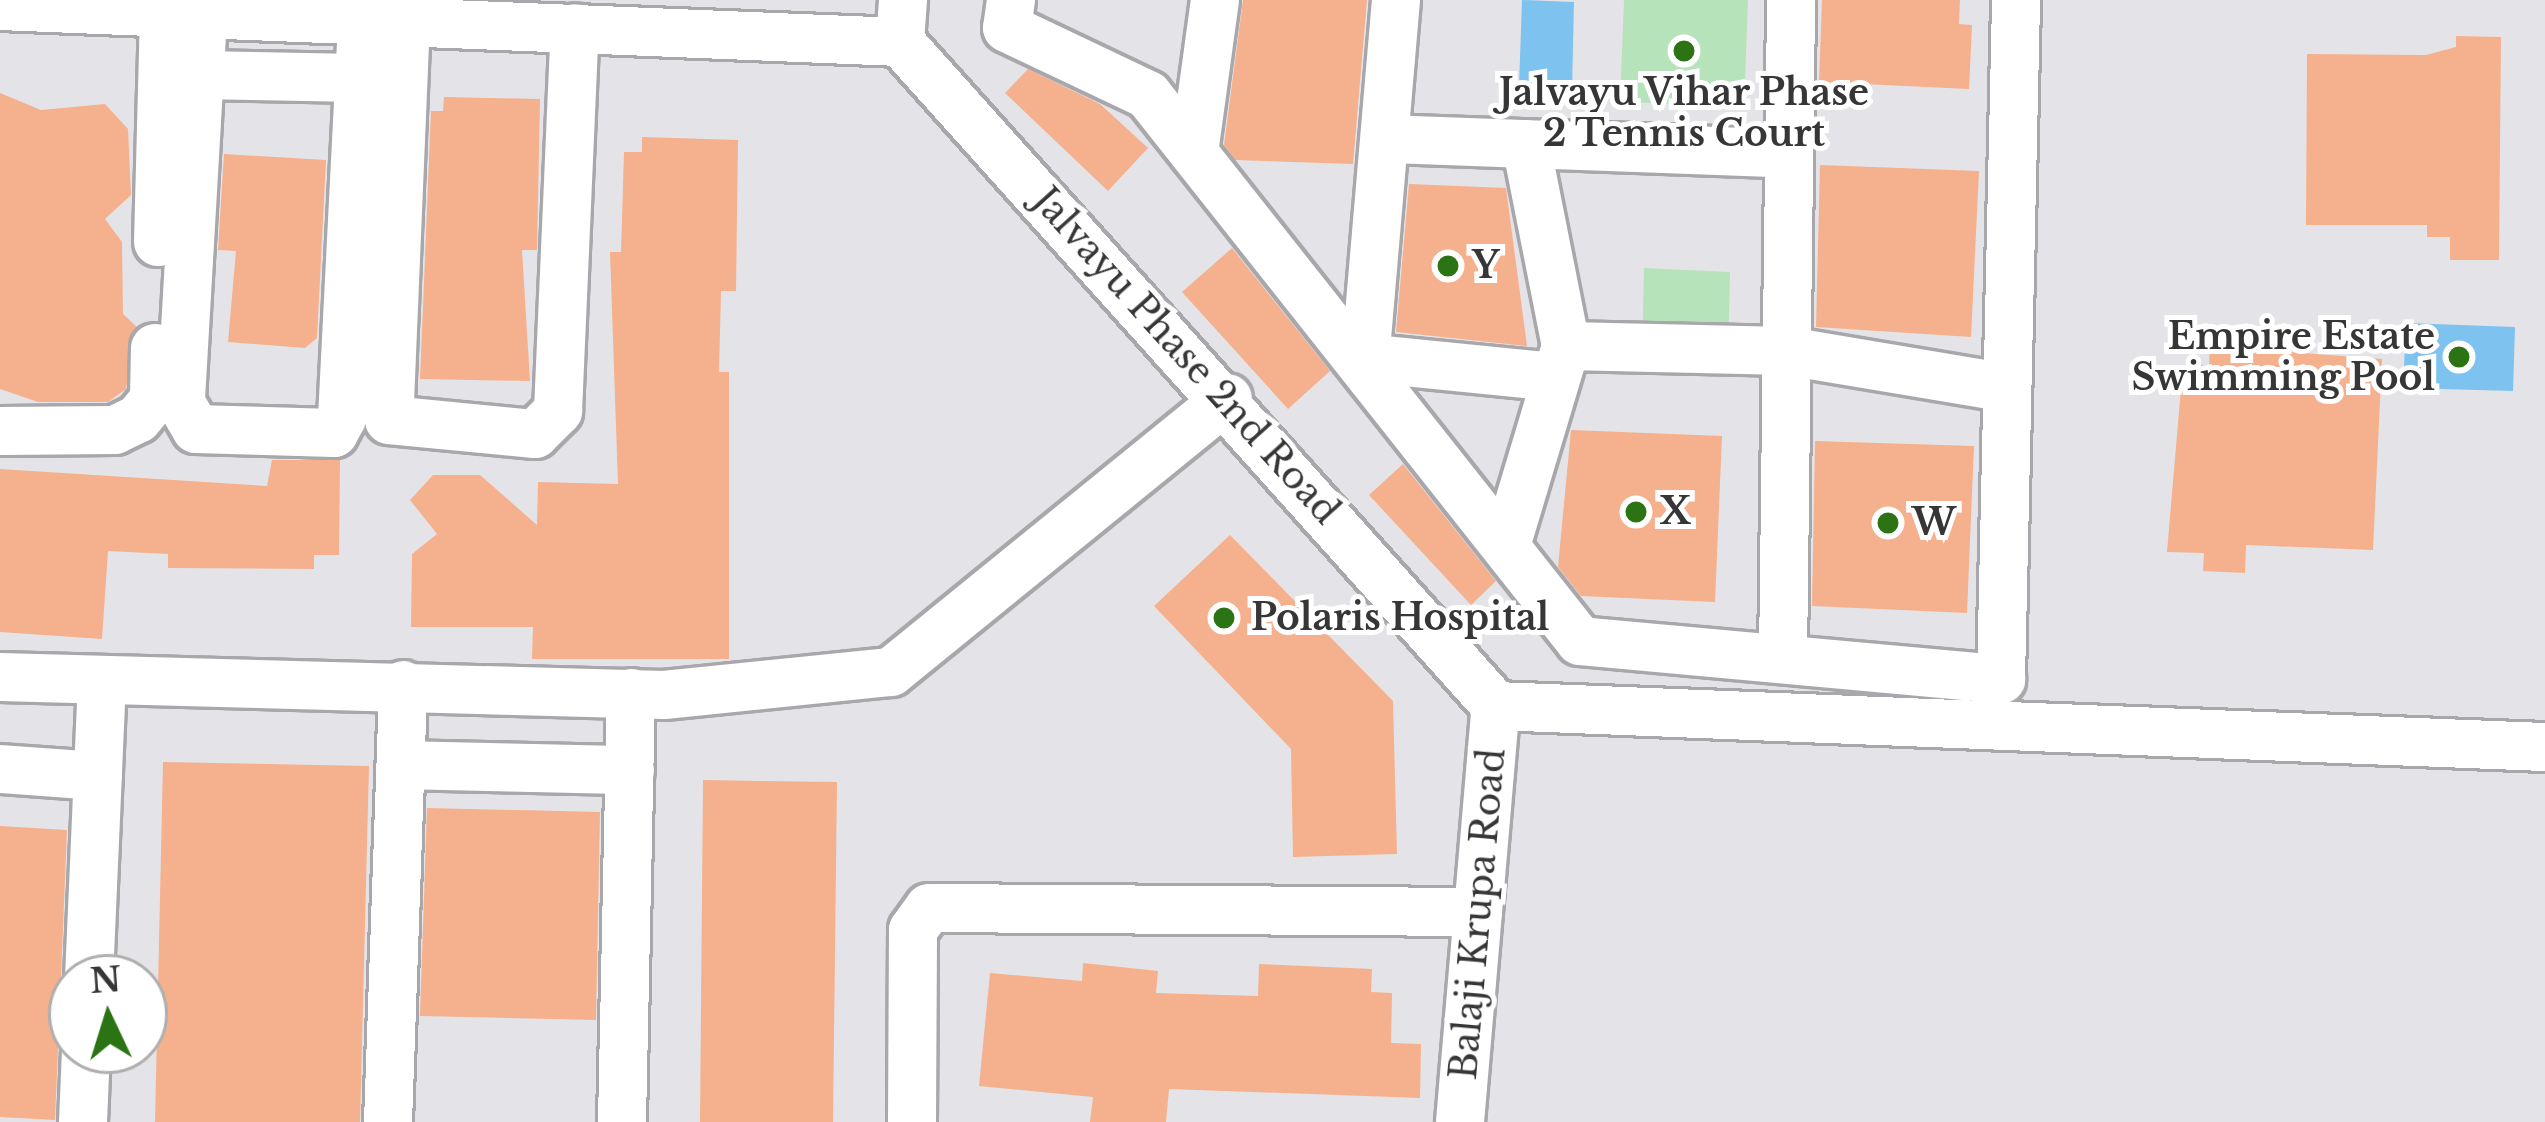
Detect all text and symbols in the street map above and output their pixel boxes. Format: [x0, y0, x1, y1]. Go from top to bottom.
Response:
marker: Jalvayu Vihar Phase 2 Tennis Court [1671, 38, 1697, 64]
place label: Jalvayu Vihar Phase 2 Tennis Court [1498, 70, 1870, 155]
street label: Jalvayu Phase 2nd Road [1024, 179, 1348, 533]
place label: Y [1472, 244, 1499, 288]
marker: Y [1435, 253, 1461, 279]
place label: Empire Estate Swimming Pool [2131, 314, 2435, 399]
marker: Empire Estate Swimming Pool [2446, 344, 2472, 370]
place label: X [1660, 490, 1691, 534]
marker: X [1623, 499, 1649, 525]
place label: W [1912, 501, 1956, 545]
marker: W [1875, 510, 1901, 536]
place label: Polaris Hospital [1251, 596, 1549, 640]
marker: Polaris Hospital [1208, 602, 1240, 634]
street label: Balaji Krupa Road [1442, 746, 1514, 1082]
north arrow [48, 954, 168, 1074]
text: N [89, 959, 123, 1002]

